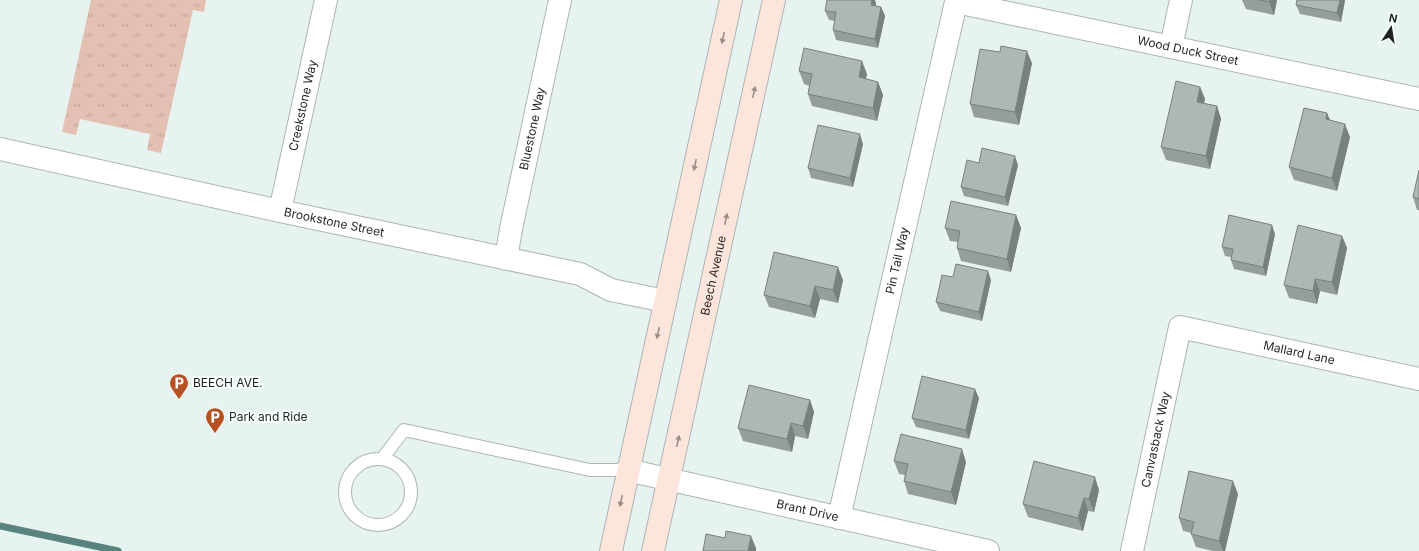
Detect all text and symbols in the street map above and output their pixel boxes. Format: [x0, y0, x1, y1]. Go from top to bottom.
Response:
north arrow [1371, 8, 1411, 48]
text: N [1388, 10, 1399, 26]
one-way arrow [719, 32, 725, 44]
street label: Wood Duck Street [1136, 32, 1240, 68]
street label: Creekstone Way [285, 58, 320, 152]
one-way arrow [751, 85, 757, 98]
street label: Bluestone Way [516, 86, 548, 171]
one-way arrow [691, 159, 697, 171]
street label: Brookstone Street [283, 204, 386, 240]
one-way arrow [724, 213, 730, 225]
street label: Pin Tail Way [882, 225, 912, 295]
street label: Beech Avenue [697, 234, 729, 317]
one-way arrow [654, 327, 660, 339]
street label: Mallard Lane [1262, 337, 1336, 368]
parking icon: BEECH AVE. [168, 372, 190, 400]
place label: BEECH AVE. [193, 375, 263, 390]
street label: Canvasback Way [1138, 390, 1173, 489]
parking icon: Park and Ride [204, 406, 226, 434]
place label: Park and Ride [229, 409, 308, 424]
one-way arrow [675, 435, 681, 448]
one-way arrow [618, 495, 624, 507]
street label: Brant Drive [775, 496, 840, 524]

